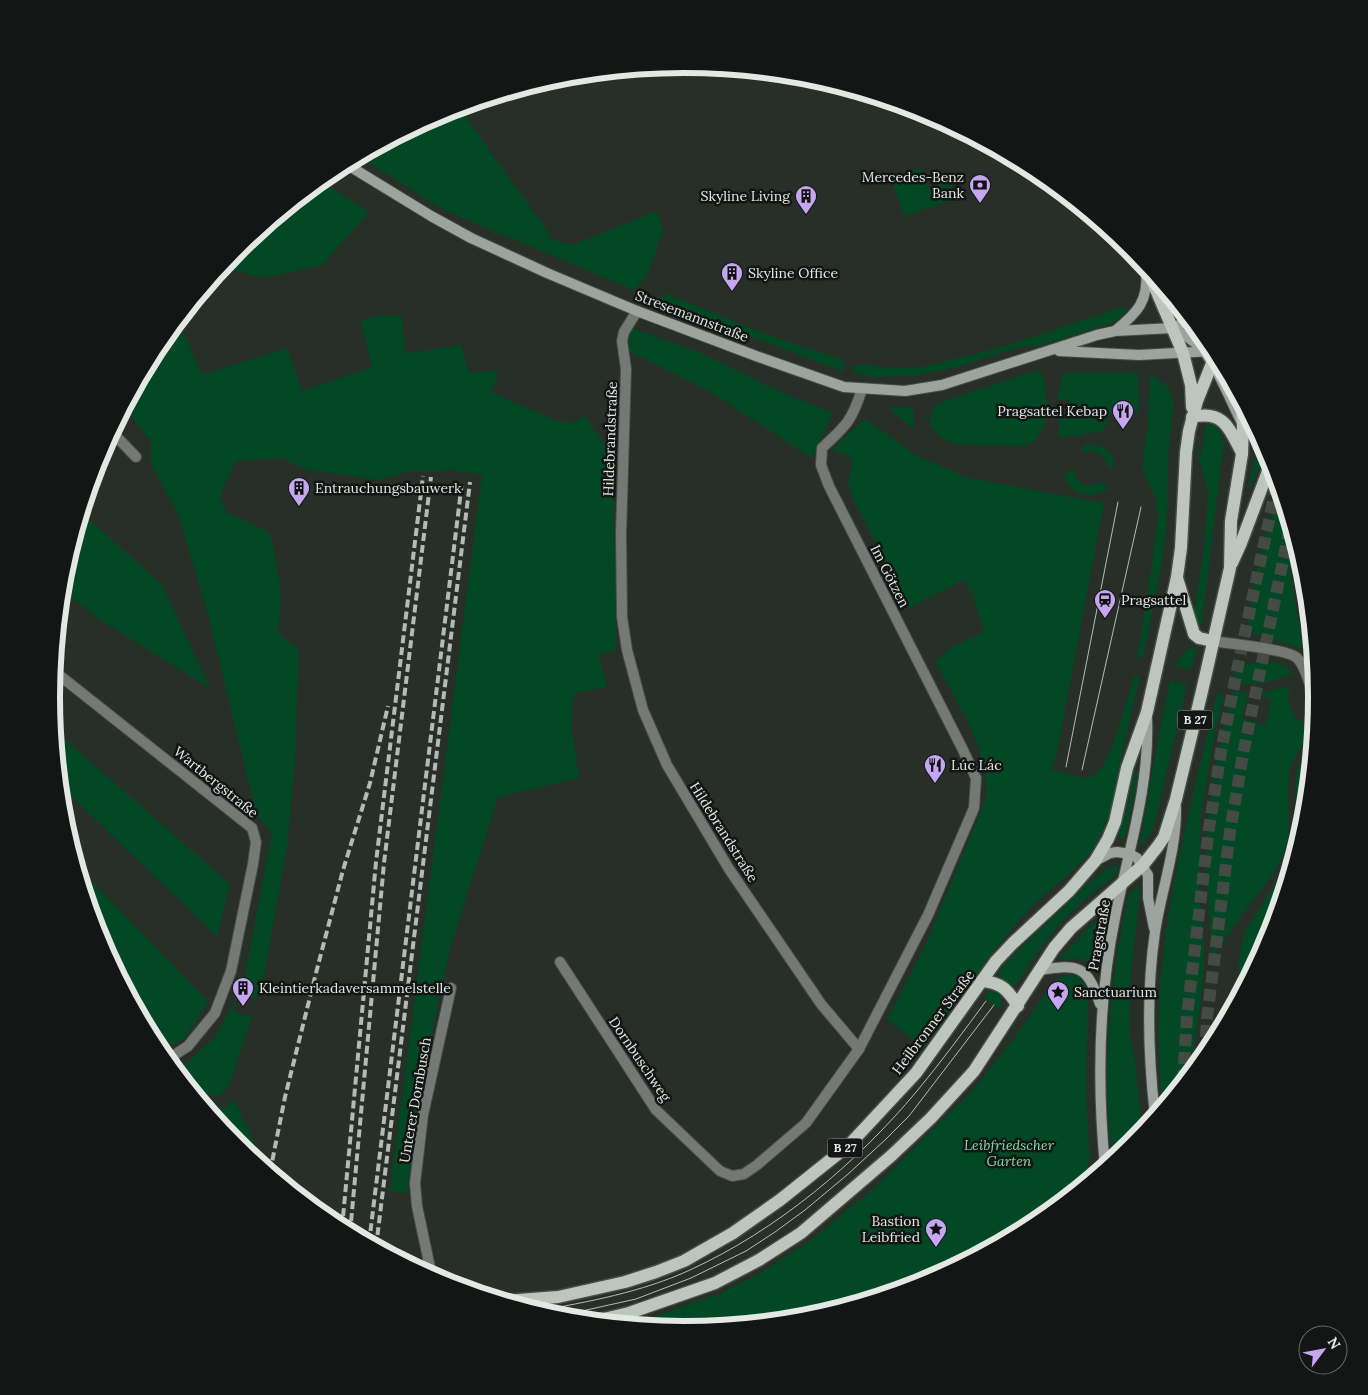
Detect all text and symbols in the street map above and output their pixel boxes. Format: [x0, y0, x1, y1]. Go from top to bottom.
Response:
place label: Mercedes-Benz Bank [862, 168, 964, 202]
bank icon: Mercedes-Benz Bank [968, 173, 992, 204]
building icon: Skyline Living [794, 184, 818, 215]
place label: Skyline Living [700, 187, 790, 205]
building icon: Skyline Office [720, 261, 744, 292]
place label: Skyline Office [748, 264, 838, 282]
street label: Stresemannstraße [633, 286, 752, 346]
street label: Hildebrandstraße [599, 381, 621, 497]
restaurant icon: Pragsattel Kebap [1111, 399, 1135, 430]
place label: Pragsattel Kebap [997, 402, 1107, 420]
building icon: Entrauchungsbauwerk [287, 476, 311, 507]
place label: Entrauchungsbauwerk [315, 479, 462, 497]
street label: Im Götzen [867, 542, 914, 611]
station icon: Pragsattel [1093, 588, 1117, 619]
place label: Pragsattel [1121, 591, 1187, 609]
road number: B 27 [1178, 710, 1212, 730]
street label: Wartbergstraße [170, 742, 262, 822]
restaurant icon: Lúc Lác [923, 753, 947, 784]
place label: Lúc Lác [951, 756, 1002, 774]
street label: Hildebrandstraße [686, 778, 762, 886]
street label: Pragstraße [1084, 898, 1114, 972]
street label: Heilbronner Straße [888, 966, 978, 1078]
building icon: Kleintierkadaversammelstelle [231, 976, 255, 1007]
place label: Kleintierkadaversammelstelle [259, 979, 451, 997]
place icon: Sanctuarium [1046, 980, 1070, 1011]
place label: Sanctuarium [1074, 983, 1157, 1001]
street label: Dornbuschweg [605, 1013, 675, 1105]
street label: Unterer Dornbusch [395, 1036, 435, 1164]
park label: Leibfriedscher Garten [964, 1136, 1055, 1170]
road number: B 27 [828, 1138, 862, 1158]
place label: Bastion Leibfried [862, 1212, 920, 1246]
place icon: Bastion Leibfried [924, 1217, 948, 1248]
north arrow [1298, 1325, 1348, 1375]
text: N [1324, 1334, 1345, 1353]

